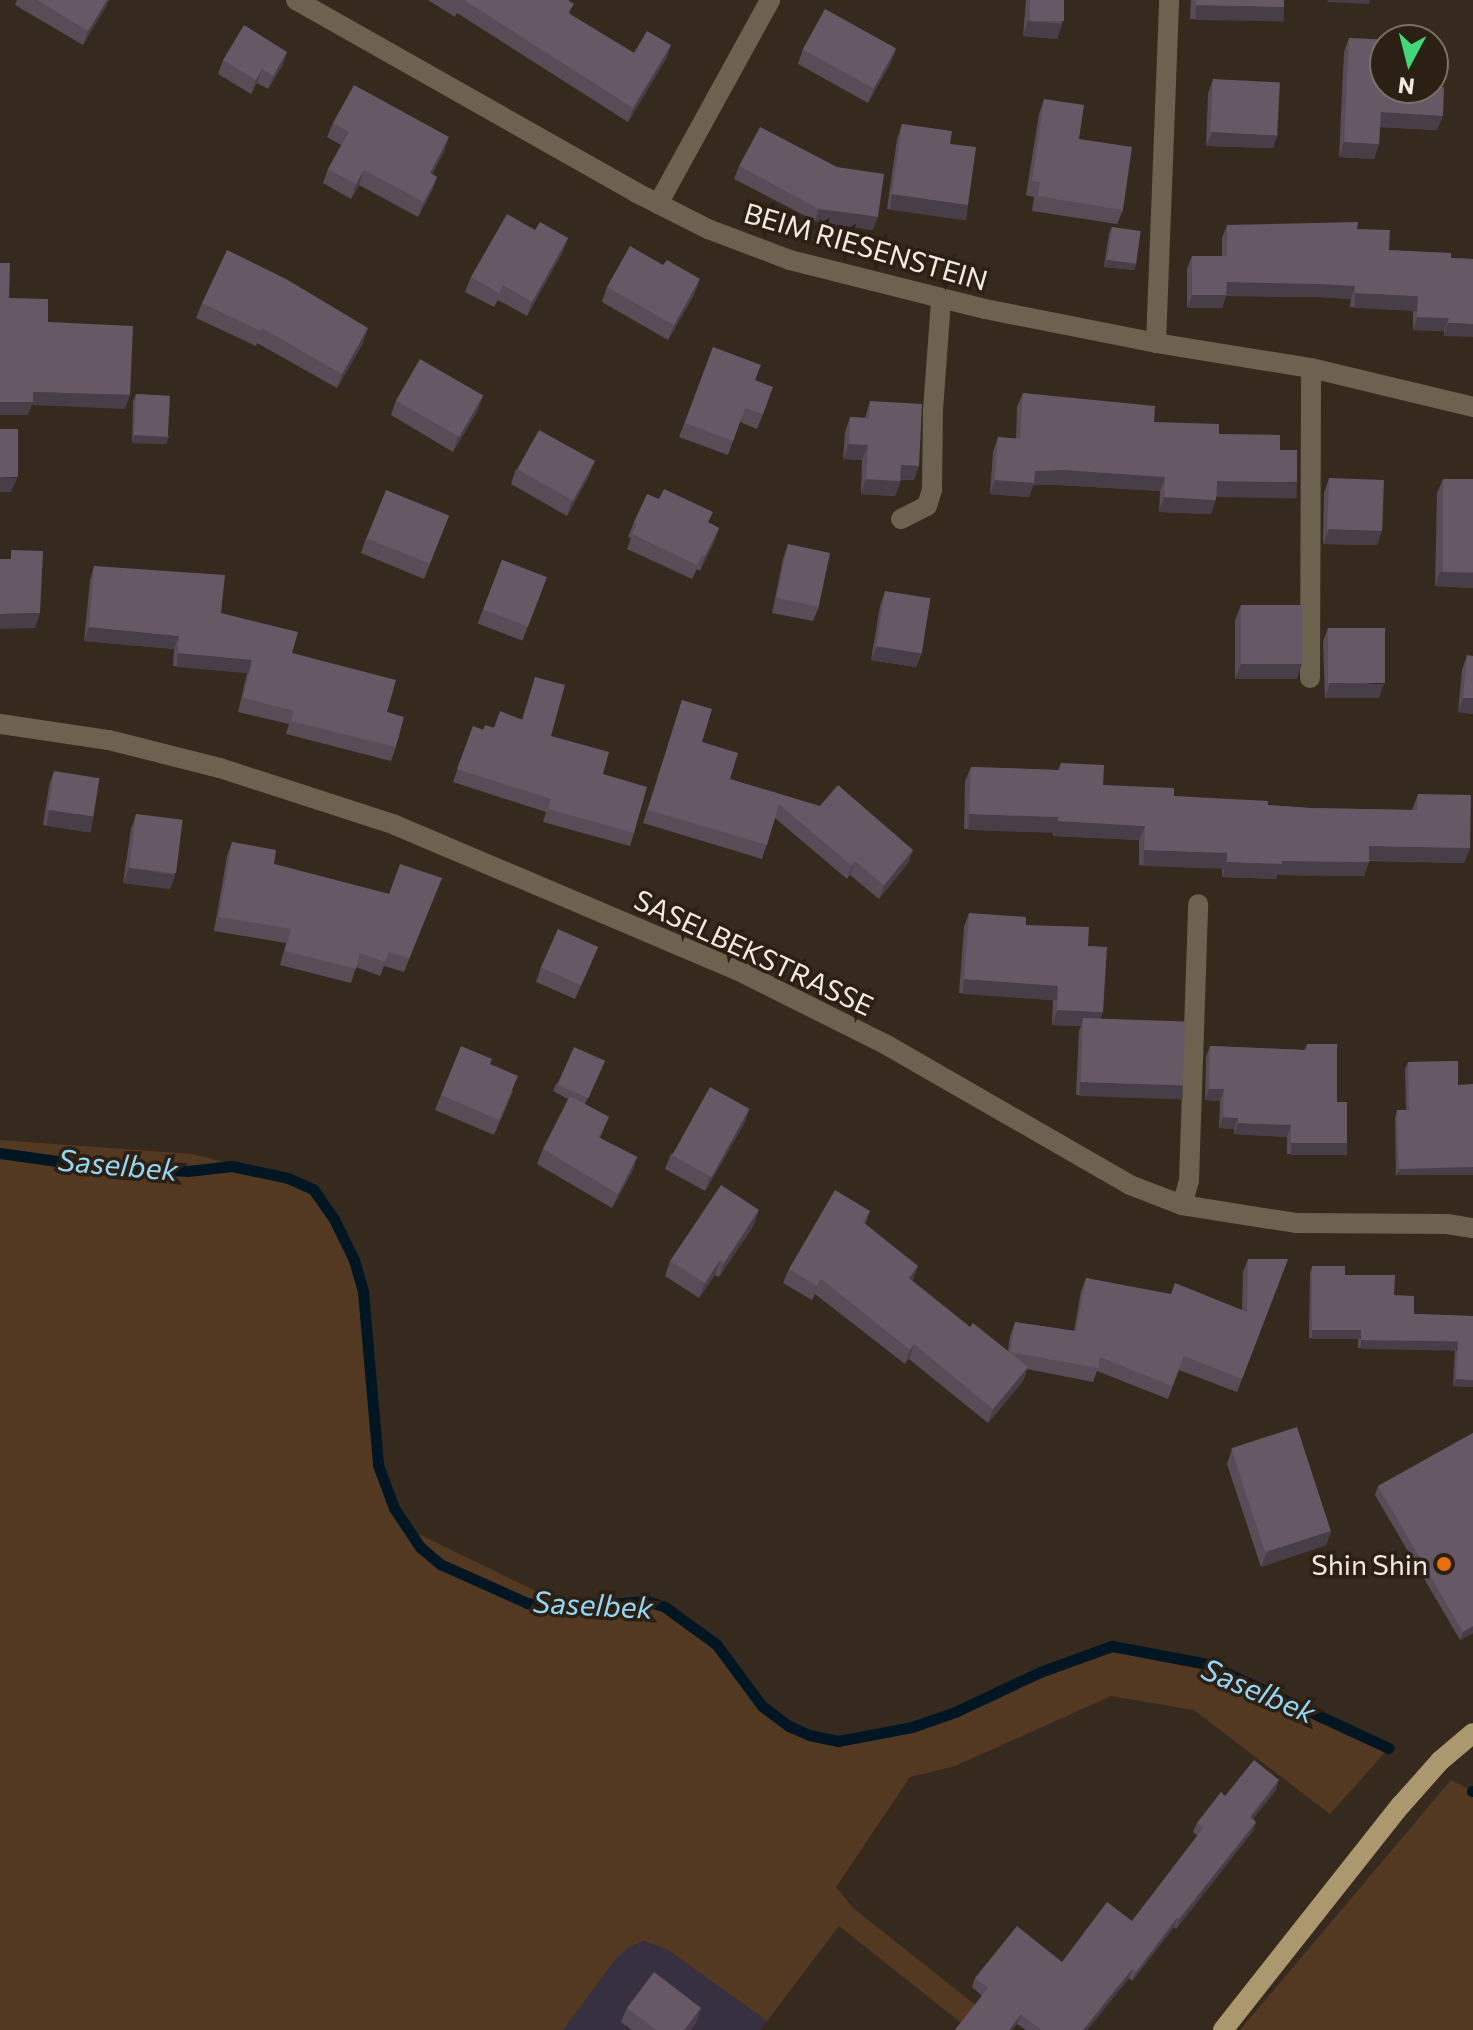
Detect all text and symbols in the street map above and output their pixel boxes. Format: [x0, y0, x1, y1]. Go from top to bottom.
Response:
north arrow [1369, 24, 1449, 104]
text: N [1396, 72, 1416, 101]
street label: BEIM RIESENSTEIN [740, 195, 992, 297]
street label: SASELBEKSTRASSE [629, 882, 879, 1022]
water label: Saselbek [57, 1141, 179, 1187]
place label: Shin Shin [1311, 1547, 1428, 1581]
marker: Shin Shin [1435, 1555, 1453, 1573]
water label: Saselbek [532, 1583, 654, 1625]
water label: Saselbek [1197, 1650, 1321, 1730]

